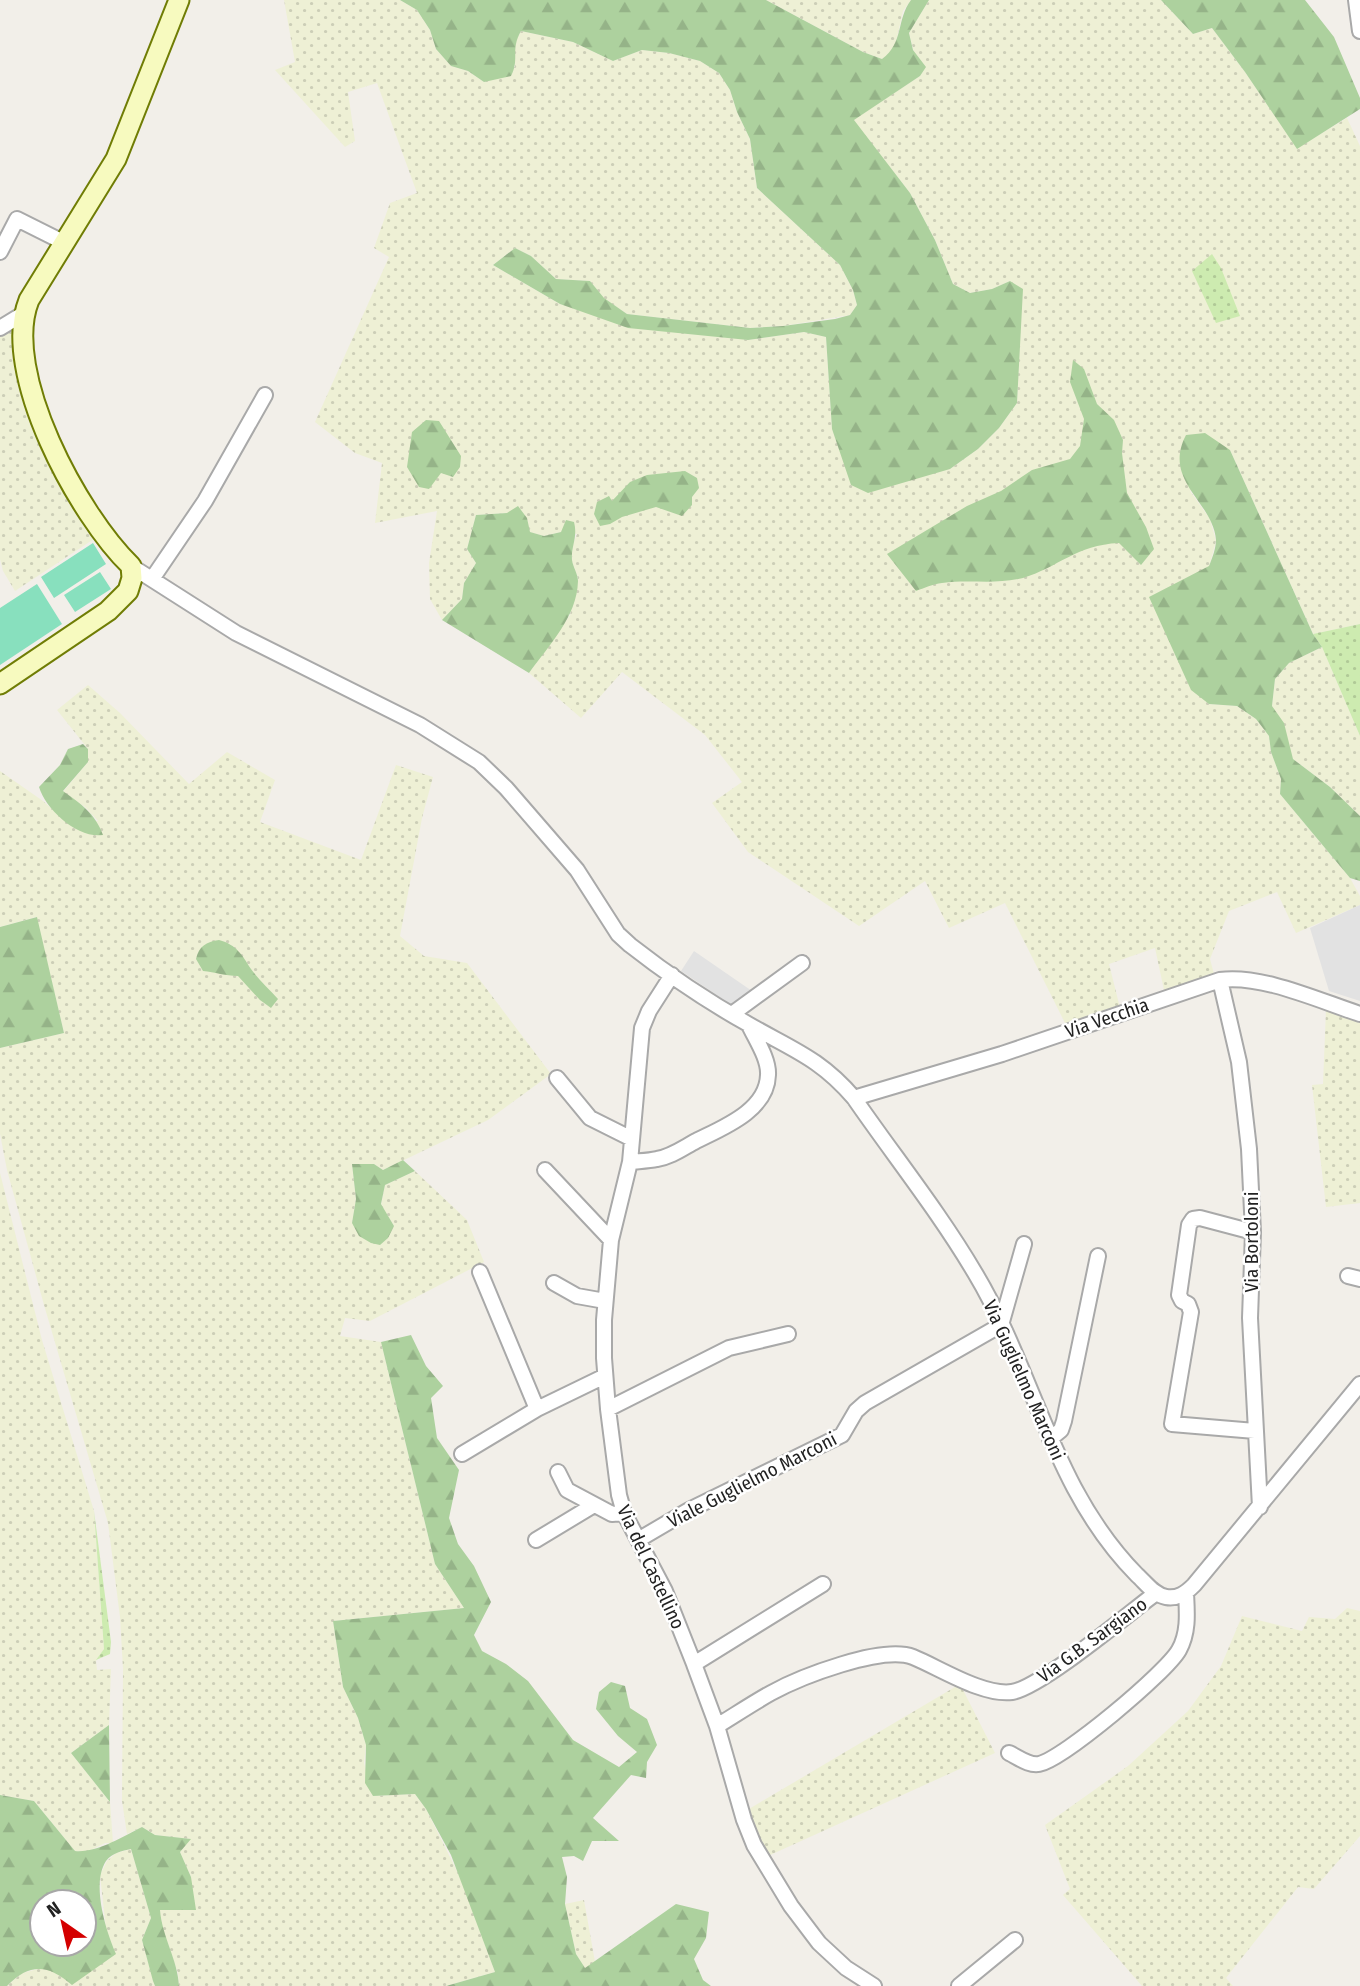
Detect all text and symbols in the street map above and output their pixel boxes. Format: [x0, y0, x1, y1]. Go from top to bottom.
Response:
street label: Via Vecchia [1062, 993, 1152, 1043]
street label: Via Bortoloni [1240, 1192, 1263, 1292]
street label: Via Guglielmo Marconi [978, 1296, 1070, 1464]
street label: Viale Guglielmo Marconi [664, 1427, 840, 1533]
street label: Via del Castellino [612, 1501, 690, 1633]
street label: Via G.B. Sargiano [1033, 1592, 1151, 1688]
north arrow [28, 1888, 98, 1958]
text: N [43, 1897, 65, 1922]

